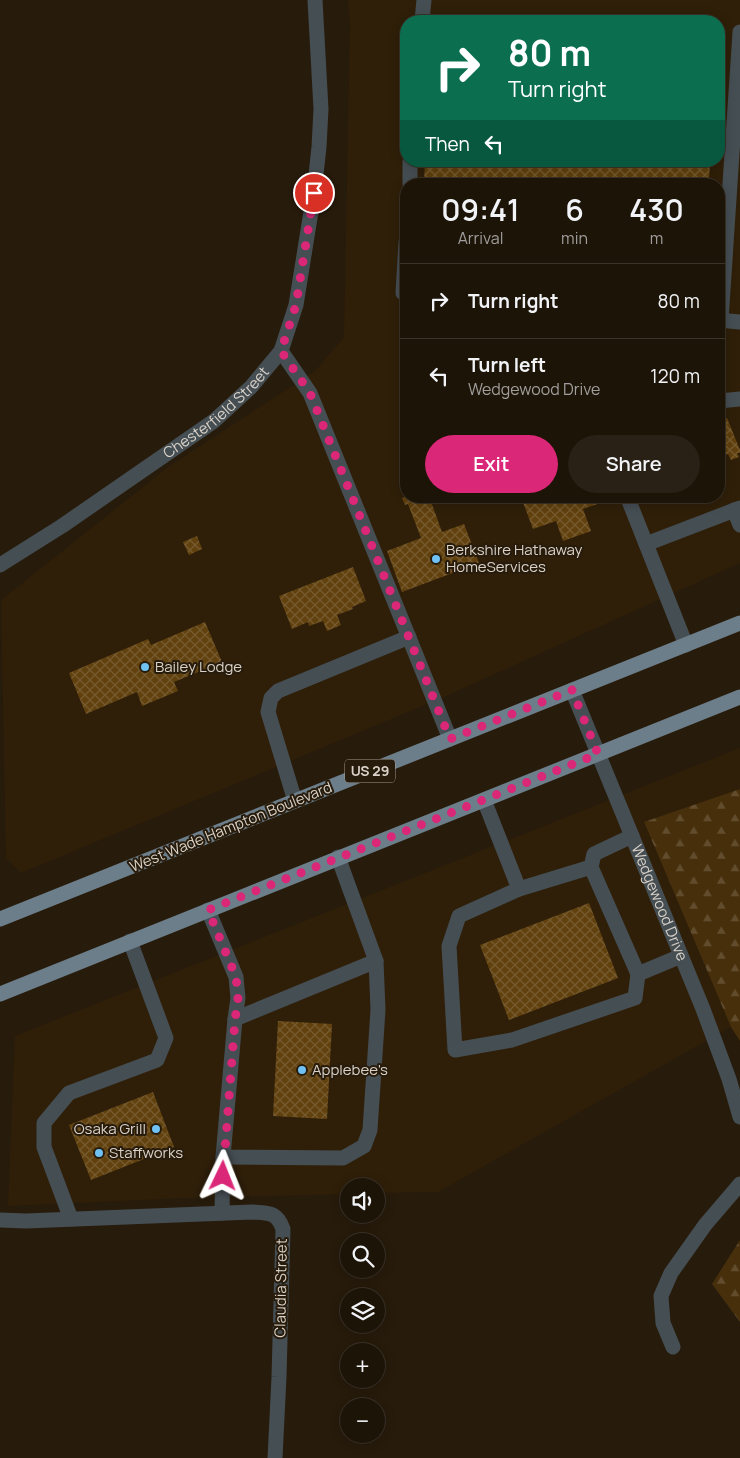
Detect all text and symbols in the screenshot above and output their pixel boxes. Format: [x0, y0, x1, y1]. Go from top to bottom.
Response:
text: 80 m [508, 29, 591, 77]
icon: right [425, 35, 490, 100]
text: Turn right [508, 74, 606, 104]
icon: left [480, 130, 508, 158]
text: Then [425, 131, 470, 157]
pin [293, 172, 335, 214]
icon: arrive [300, 179, 328, 207]
text: 09:41 [441, 189, 520, 230]
text: 6 [565, 189, 584, 230]
text: 430 [629, 189, 684, 230]
text: Arrival [458, 227, 503, 249]
text: min [561, 227, 588, 249]
text: m [650, 227, 663, 249]
icon: right [425, 287, 453, 315]
text: Turn right [468, 288, 558, 314]
text: 80 m [657, 288, 700, 314]
text: Turn left [468, 352, 546, 378]
street label: Chesterfield Street [159, 362, 274, 463]
icon: left [425, 362, 453, 390]
text: 120 m [650, 363, 700, 389]
text: Wedgewood Drive [468, 378, 600, 400]
button: Exit [425, 435, 558, 493]
button: Share [568, 435, 700, 493]
place label: Berkshire Hathaway HomeServices [446, 539, 582, 577]
marker: Berkshire Hathaway HomeServices [430, 553, 442, 565]
place label: Bailey Lodge [155, 656, 242, 677]
marker: Bailey Lodge [139, 661, 151, 673]
road number: US 29 [345, 759, 395, 782]
street label: West Wade Hampton Boulevard [127, 776, 335, 877]
street label: Wedgewood Drive [627, 841, 693, 964]
place label: Applebee's [312, 1059, 388, 1080]
marker: Applebee's [296, 1064, 308, 1076]
place label: Osaka Grill [74, 1118, 146, 1139]
marker: Osaka Grill [150, 1123, 162, 1135]
place label: Staffworks [109, 1142, 183, 1163]
marker: Staffworks [93, 1147, 105, 1159]
position arrow [196, 1149, 248, 1201]
map controls [340, 1178, 385, 1443]
button: sound [340, 1178, 385, 1223]
button: search [340, 1233, 385, 1278]
street label: Claudia Street [269, 1238, 292, 1338]
button: layers [340, 1288, 385, 1333]
button: + [340, 1343, 385, 1388]
button: − [340, 1398, 385, 1443]

